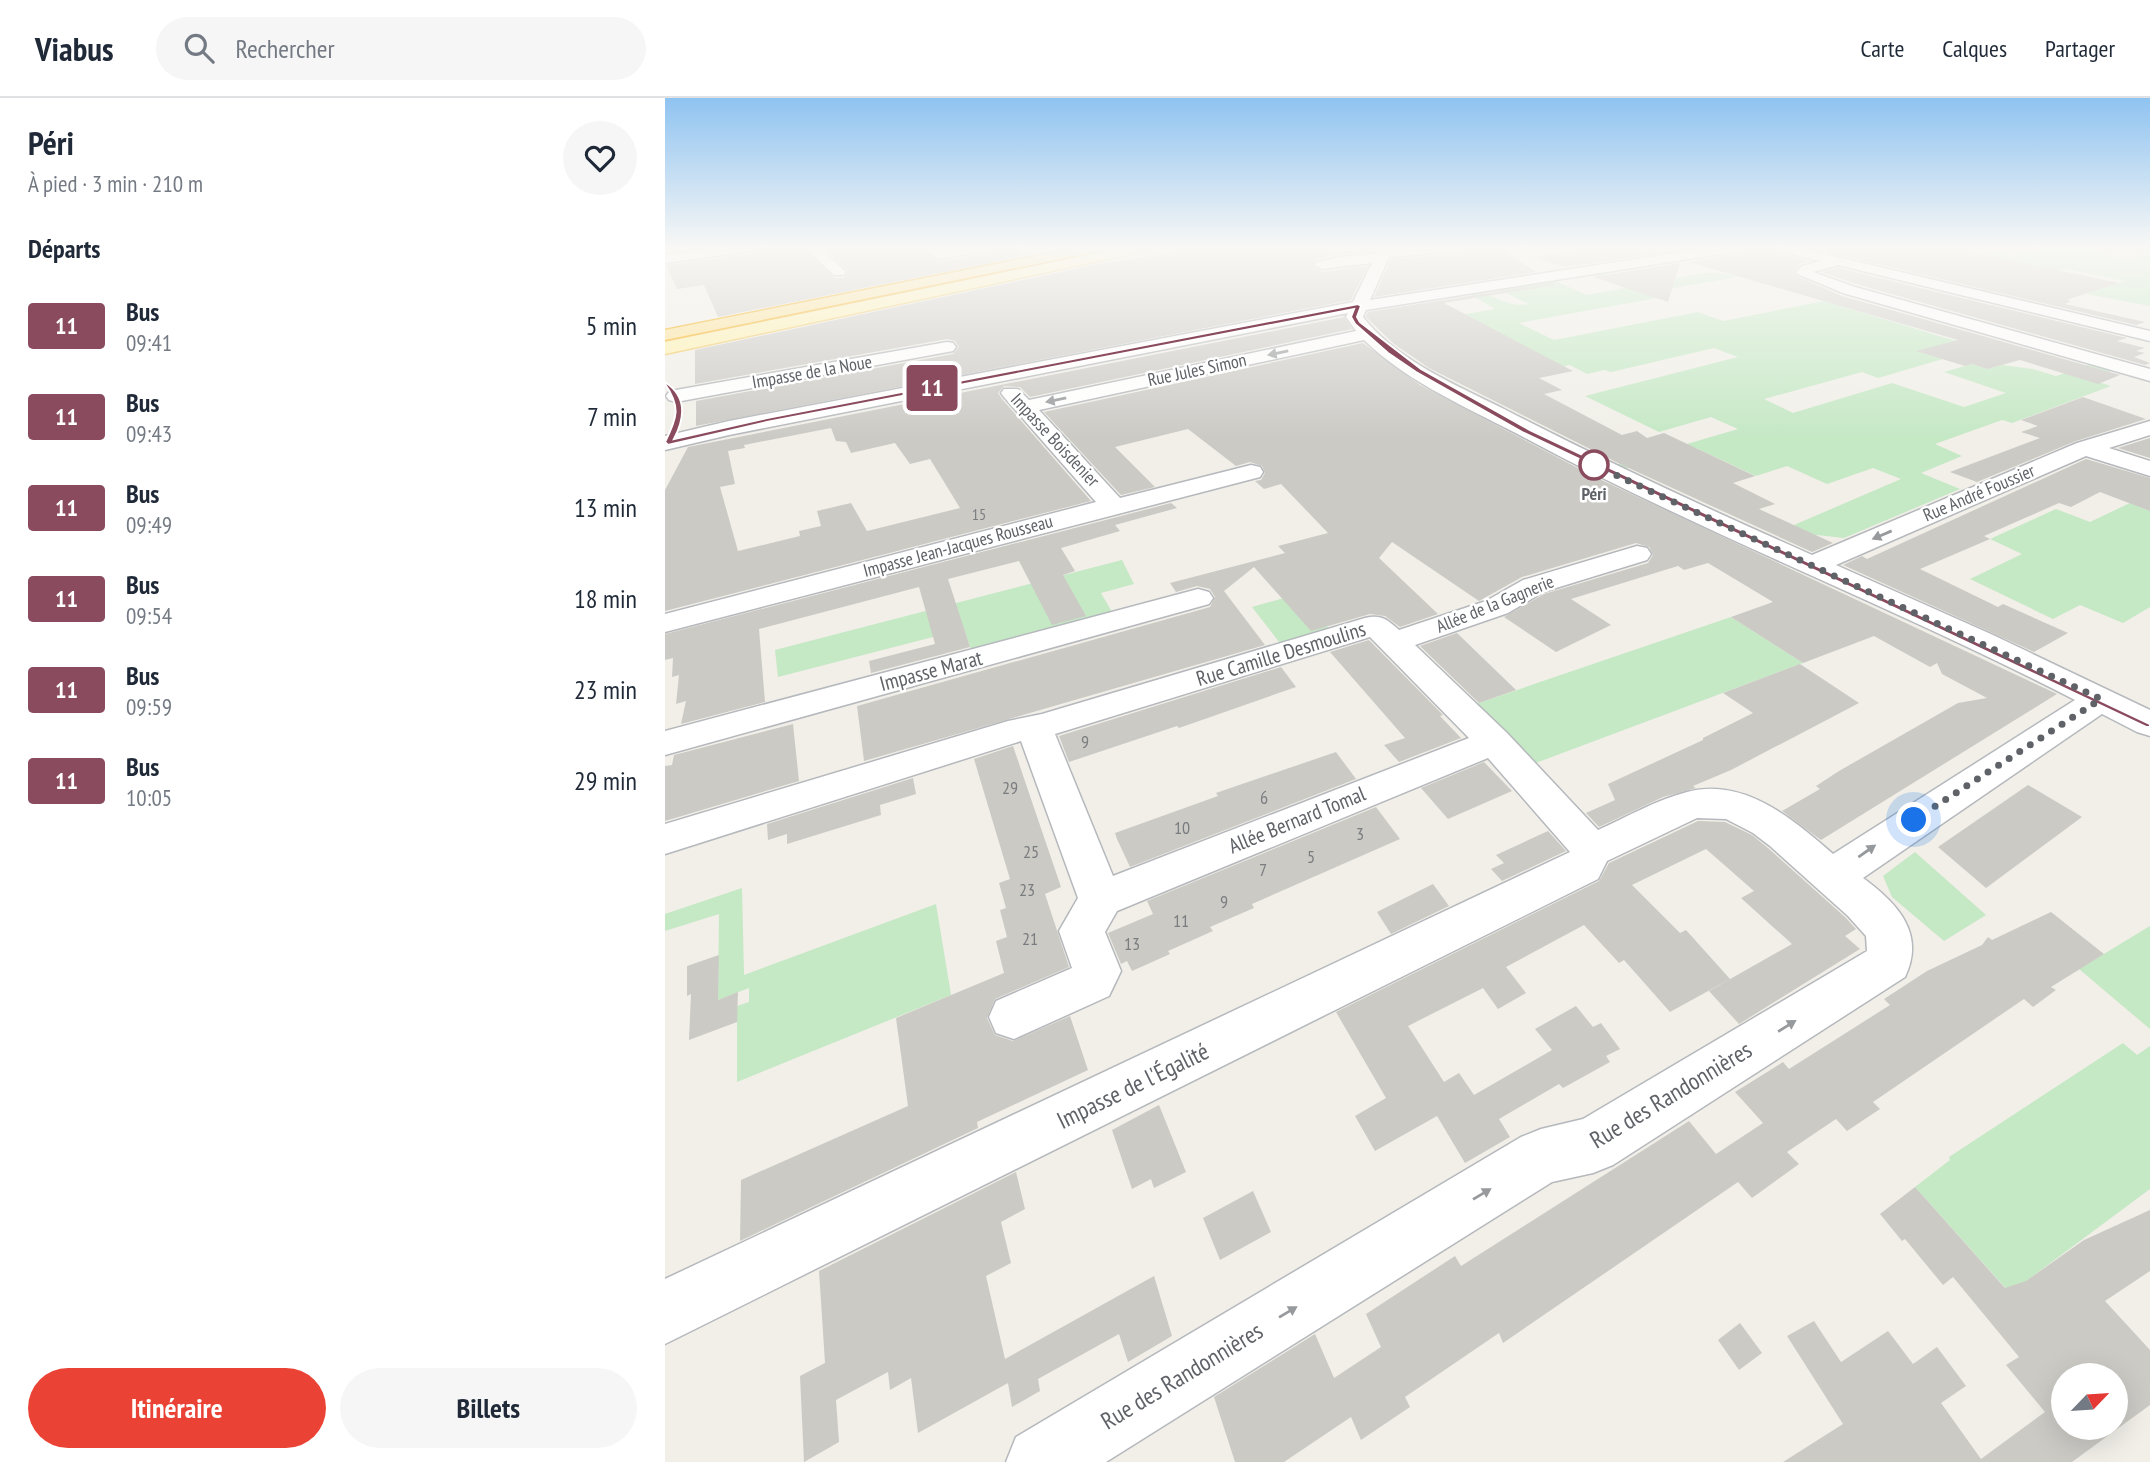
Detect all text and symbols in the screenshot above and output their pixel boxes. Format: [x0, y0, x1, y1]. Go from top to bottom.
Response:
search box [156, 17, 646, 80]
text: Viabus [35, 27, 114, 70]
icon: search [180, 29, 218, 67]
text: Rechercher [236, 32, 335, 65]
text: Carte [1861, 33, 1904, 64]
text: Calques [1942, 33, 2007, 64]
text: Partager [2045, 33, 2115, 64]
text: Péri [28, 121, 74, 164]
button: heart [563, 121, 637, 195]
text: À pied · 3 min · 210 m [28, 169, 203, 198]
text: Départs [28, 232, 100, 265]
text: Bus [126, 295, 159, 328]
text: 5 min [586, 309, 637, 342]
text: 11 [55, 310, 78, 341]
text: 09:41 [126, 328, 172, 357]
street label: Rue Jules Simon [1145, 348, 1248, 391]
one-way arrow [1267, 348, 1289, 359]
street label: Impasse de la Noue [750, 350, 874, 393]
line badge: 11 [901, 365, 963, 411]
text: 11 [921, 372, 943, 403]
text: Bus [126, 386, 159, 419]
street label: Impasse Boisdenier [1006, 388, 1105, 491]
one-way arrow [1045, 395, 1067, 406]
text: 7 min [587, 400, 637, 433]
text: 11 [55, 401, 78, 432]
text: 09:43 [126, 419, 172, 448]
marker: Péri [1579, 450, 1609, 480]
street label: Rue André Foussier [1920, 459, 2038, 526]
text: Bus [126, 477, 159, 510]
place label: Péri [1581, 482, 1607, 505]
text: 13 min [574, 491, 637, 524]
text: 11 [55, 492, 78, 523]
house number: 15 [972, 504, 986, 524]
street label: Impasse Jean-Jacques Rousseau [861, 509, 1055, 582]
text: 09:49 [126, 510, 172, 539]
one-way arrow [1872, 529, 1892, 541]
text: Bus [126, 568, 159, 601]
street label: Allée de la Gagnerie [1432, 569, 1557, 638]
text: 18 min [574, 582, 637, 615]
text: 11 [55, 583, 78, 614]
text: 09:54 [126, 601, 172, 630]
street label: Rue Camille Desmoulins [1193, 615, 1369, 692]
street label: Impasse Marat [877, 644, 985, 697]
text: Bus [126, 659, 159, 692]
text: 23 min [574, 673, 637, 706]
text: 11 [55, 674, 78, 705]
text: 09:59 [126, 692, 172, 721]
house number: 9 [1081, 730, 1089, 753]
text: Bus [126, 750, 159, 783]
text: 29 min [574, 764, 637, 797]
text: 11 [55, 765, 78, 796]
house number: 29 [1002, 776, 1018, 799]
street label: Allée Bernard Tomal [1224, 780, 1369, 859]
text: 10:05 [126, 783, 172, 812]
house number: 6 [1260, 786, 1268, 809]
your location [1896, 802, 1931, 837]
house number: 10 [1174, 816, 1190, 839]
house number: 3 [1356, 822, 1364, 845]
house number: 25 [1023, 840, 1039, 863]
house number: 5 [1307, 845, 1315, 868]
one-way arrow [1858, 845, 1877, 858]
house number: 7 [1259, 858, 1267, 881]
house number: 23 [1019, 878, 1035, 901]
house number: 9 [1220, 890, 1228, 913]
house number: 11 [1173, 909, 1189, 932]
house number: 21 [1022, 927, 1038, 950]
house number: 13 [1124, 932, 1140, 955]
one-way arrow [1777, 1019, 1796, 1032]
street label: Rue des Randonnières [1584, 1034, 1757, 1155]
street label: Impasse de l'Égalité [1052, 1035, 1214, 1136]
one-way arrow [1472, 1187, 1491, 1200]
one-way arrow [1278, 1305, 1297, 1318]
street label: Rue des Randonnières [1095, 1315, 1268, 1436]
north arrow [2051, 1363, 2128, 1440]
map controls [2051, 1363, 2128, 1440]
button: Itinéraire [28, 1368, 326, 1448]
button: Billets [340, 1368, 637, 1448]

